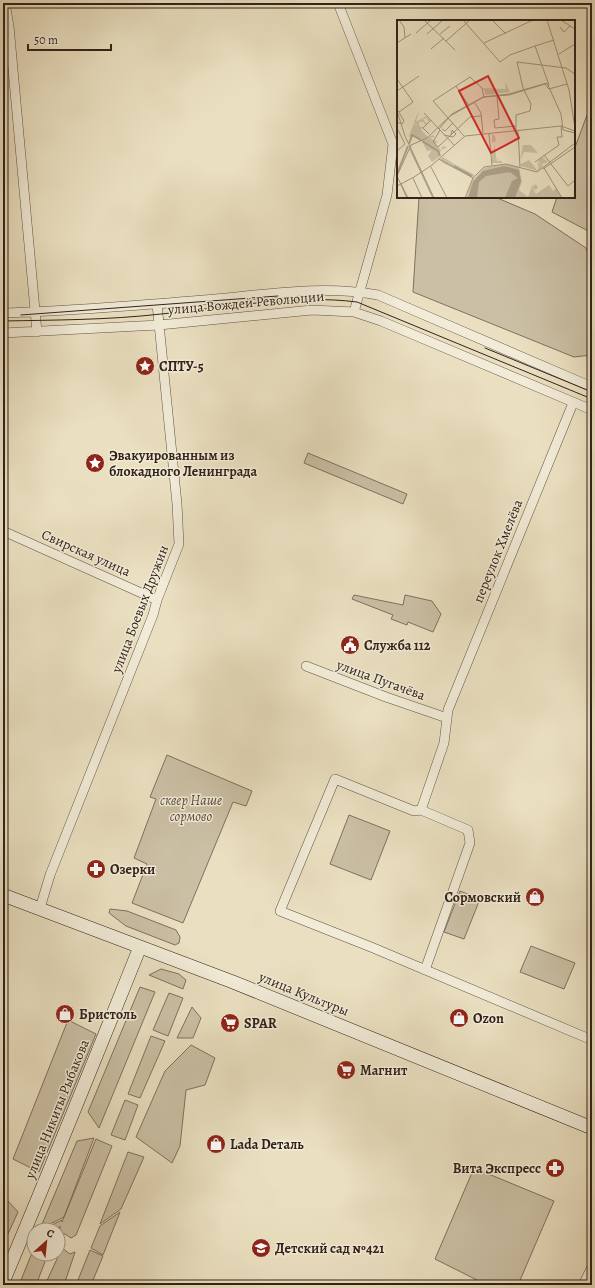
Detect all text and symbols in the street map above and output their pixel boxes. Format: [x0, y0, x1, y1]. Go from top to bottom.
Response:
inset map [397, 20, 575, 198]
scale bar [28, 26, 111, 52]
text: 50 m [34, 32, 58, 48]
street label: улица Вождей Революции [166, 287, 325, 319]
place icon: СПТУ-5 [134, 355, 156, 377]
place label: СПТУ-5 [159, 357, 204, 376]
place label: Эвакуированным из блокадного Ленинграда [109, 446, 258, 481]
place icon: Эвакуированным из блокадного Ленинграда [84, 452, 106, 474]
street label: переулок Хмелёва [469, 496, 528, 606]
street label: Свирская улица [39, 525, 134, 581]
street label: улица Боевых Дружин [107, 542, 173, 676]
public building icon: Служба 112 [339, 634, 361, 656]
place label: Служба 112 [364, 636, 431, 655]
street label: улица Пугачёва [333, 655, 428, 705]
park label: сквер Наше сормово [160, 791, 222, 826]
pharmacy icon: Озерки [85, 858, 107, 880]
place label: Озерки [110, 860, 155, 879]
shop icon: Сормовский [524, 886, 546, 908]
place label: Сормовский [444, 888, 521, 907]
street label: улица Культуры [255, 967, 352, 1021]
shop icon: Бристоль [54, 1003, 76, 1025]
place label: Бристоль [79, 1005, 137, 1024]
shop icon: Ozon [448, 1007, 470, 1029]
place label: Ozon [473, 1009, 504, 1028]
supermarket icon: SPAR [219, 1012, 241, 1034]
place label: SPAR [244, 1014, 277, 1033]
street label: улица Никиты Рыбакова [20, 1036, 94, 1182]
supermarket icon: Магнит [335, 1059, 357, 1081]
place label: Магнит [360, 1061, 408, 1080]
shop icon: Lada Dеталь [205, 1133, 227, 1155]
place label: Lada Dеталь [230, 1135, 304, 1154]
pharmacy icon: Вита Экспресс [544, 1157, 566, 1179]
place label: Вита Экспресс [453, 1159, 541, 1178]
north arrow [26, 1222, 66, 1262]
text: С [44, 1225, 57, 1242]
school or university icon: Детский сад №421 [250, 1237, 272, 1259]
place label: Детский сад №421 [275, 1239, 384, 1258]

